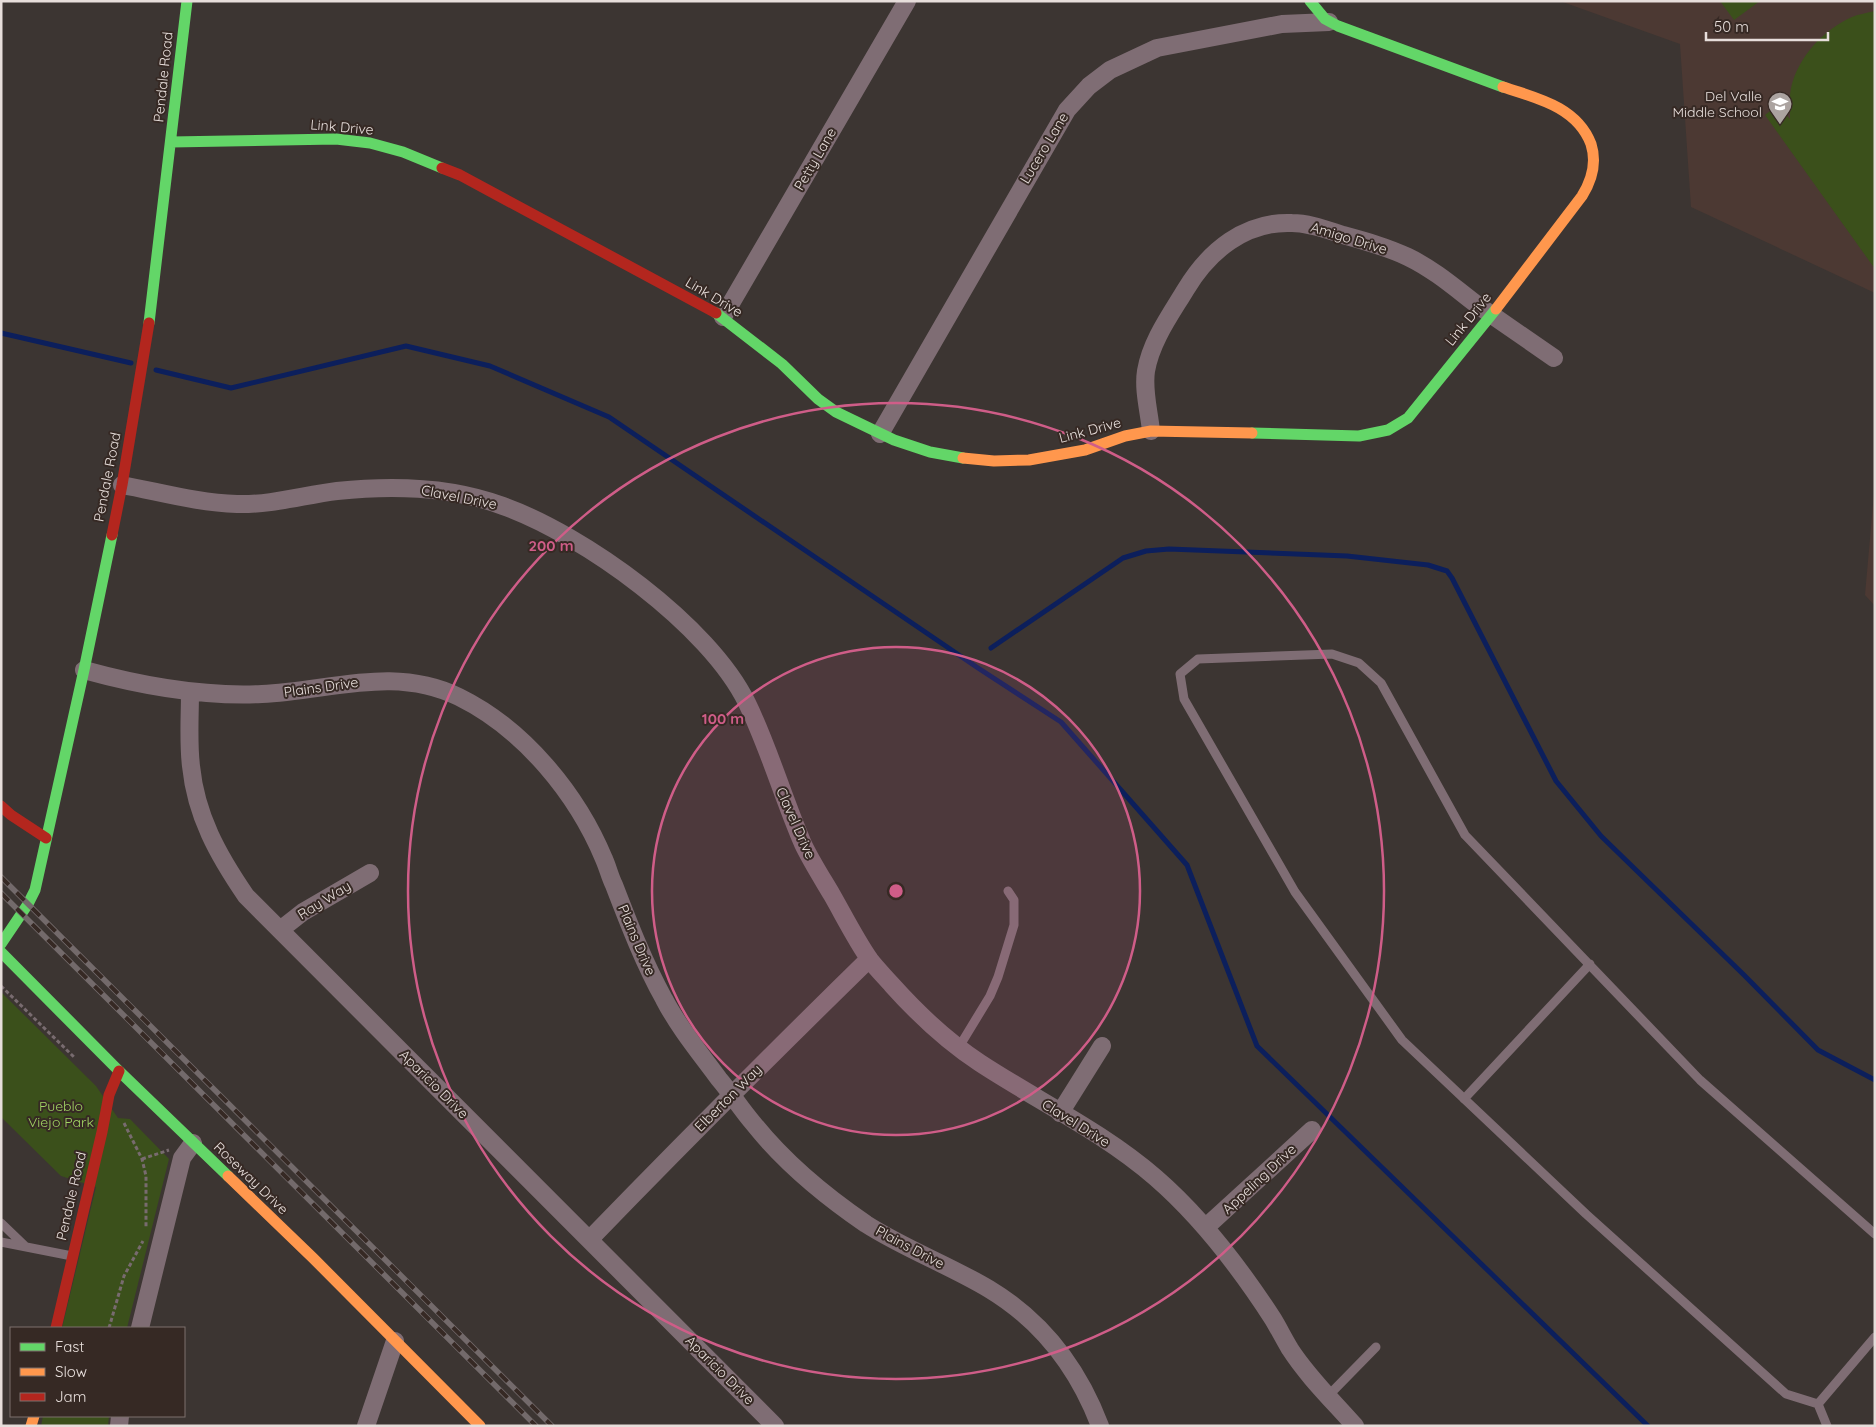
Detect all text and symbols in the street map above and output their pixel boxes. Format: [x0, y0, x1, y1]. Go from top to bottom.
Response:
scale bar [1706, 10, 1828, 42]
text: 50 m [1714, 17, 1749, 36]
street label: Pendale Road [149, 31, 177, 123]
place label: Del Valle Middle School [1672, 87, 1762, 121]
school or university icon: Del Valle Middle School [1767, 91, 1793, 125]
street label: Lucero Lane [1016, 109, 1072, 187]
street label: Link Drive [310, 115, 375, 139]
street label: Petty Lane [790, 124, 840, 194]
street label: Amigo Drive [1308, 218, 1390, 258]
street label: Link Drive [682, 273, 746, 321]
street label: Link Drive [1441, 289, 1495, 349]
street label: Link Drive [1057, 413, 1123, 447]
street label: Pendale Road [90, 431, 124, 523]
street label: Clavel Drive [420, 481, 498, 513]
text: 200 m [529, 536, 574, 555]
street label: Plains Drive [282, 673, 360, 701]
text: 100 m [702, 709, 744, 728]
street label: Clavel Drive [772, 784, 820, 862]
street label: Ray Way [294, 877, 354, 923]
centre of rings [887, 882, 905, 900]
street label: Plains Drive [614, 902, 660, 978]
street label: Aparicio Drive [396, 1046, 472, 1122]
street label: Elberton Way [691, 1061, 765, 1135]
street label: Clavel Drive [1039, 1095, 1113, 1151]
park label: Pueblo Viejo Park [28, 1097, 94, 1131]
street label: Roseway Drive [210, 1138, 292, 1218]
street label: Appeling Drive [1218, 1140, 1300, 1218]
street label: Pendale Road [52, 1150, 90, 1242]
street label: Plains Drive [873, 1221, 948, 1273]
legend [10, 1327, 185, 1417]
street label: Aparicio Drive [682, 1332, 758, 1408]
text: Fast [55, 1337, 84, 1356]
text: Slow [55, 1362, 87, 1381]
text: Jam [55, 1387, 86, 1406]

